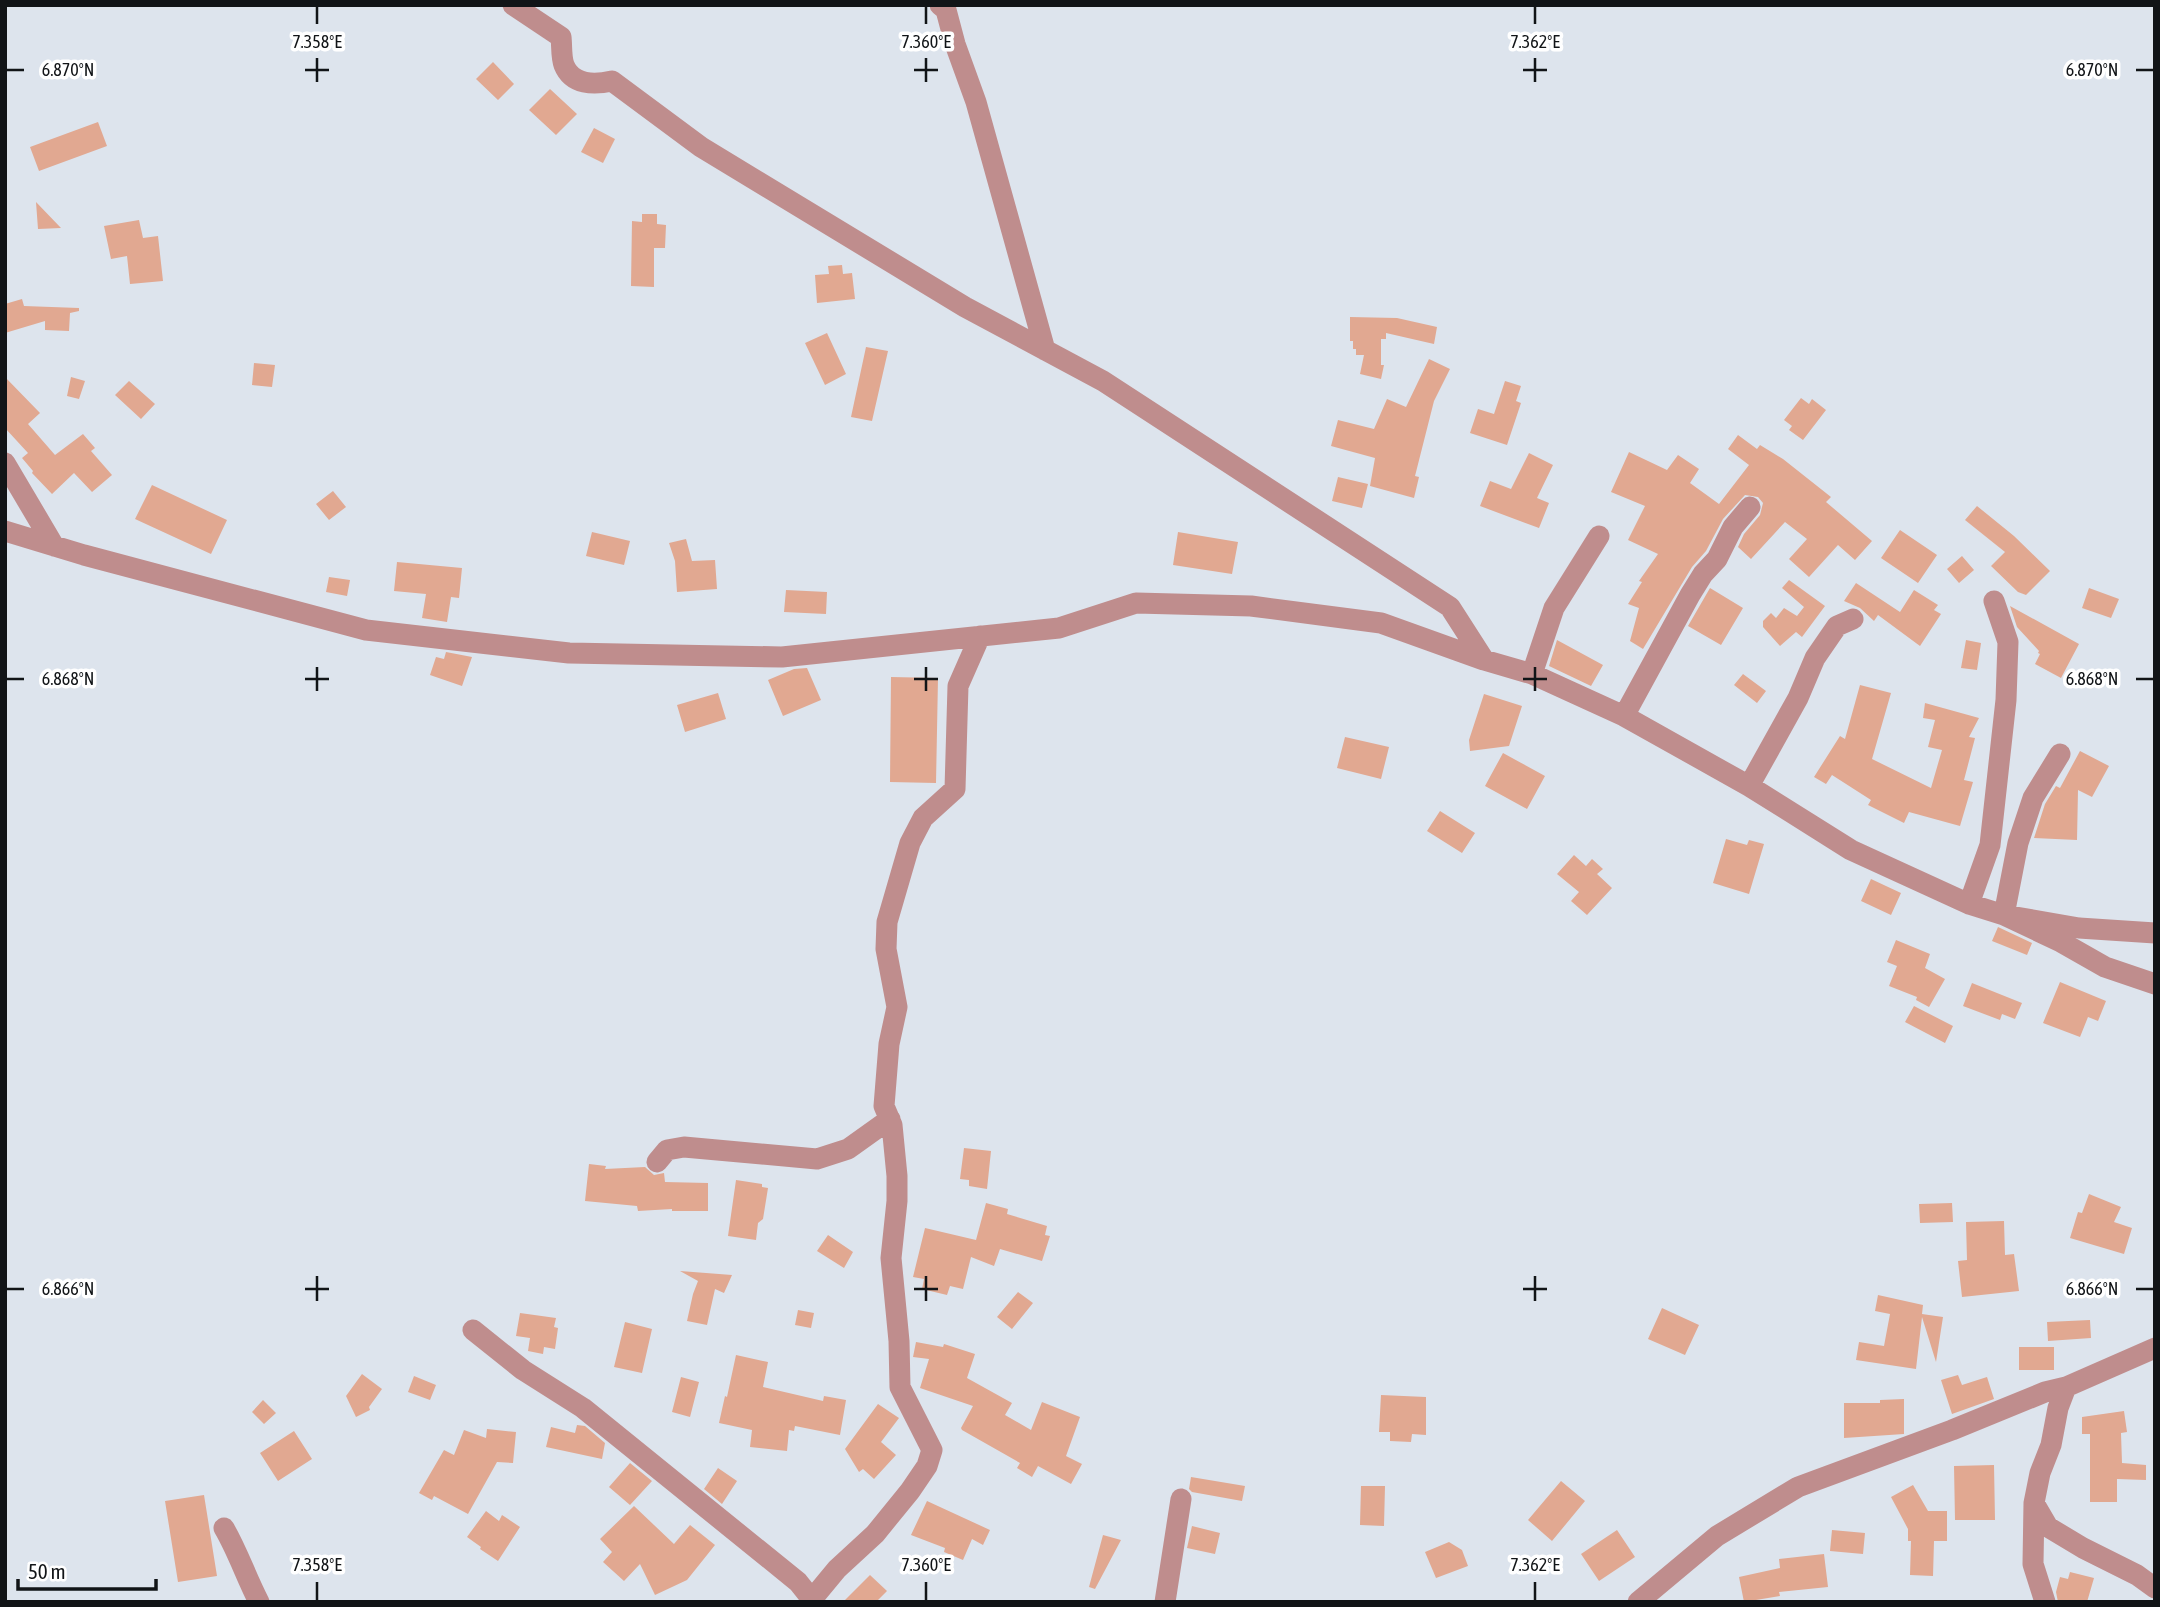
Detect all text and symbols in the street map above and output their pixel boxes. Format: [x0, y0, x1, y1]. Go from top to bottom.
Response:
text: 7.358°E [292, 31, 342, 52]
text: 7.360°E [901, 31, 951, 52]
text: 7.362°E [1510, 31, 1560, 52]
text: 6.870°N [42, 59, 94, 80]
text: 6.870°N [2066, 59, 2118, 80]
text: 6.868°N [42, 668, 94, 689]
text: 6.868°N [2066, 668, 2118, 689]
text: 6.866°N [42, 1278, 94, 1299]
text: 6.866°N [2066, 1278, 2118, 1299]
scale bar [18, 1548, 156, 1592]
text: 7.358°E [292, 1554, 342, 1575]
text: 7.360°E [901, 1554, 951, 1575]
text: 7.362°E [1510, 1554, 1560, 1575]
text: 50 m [28, 1559, 66, 1583]

